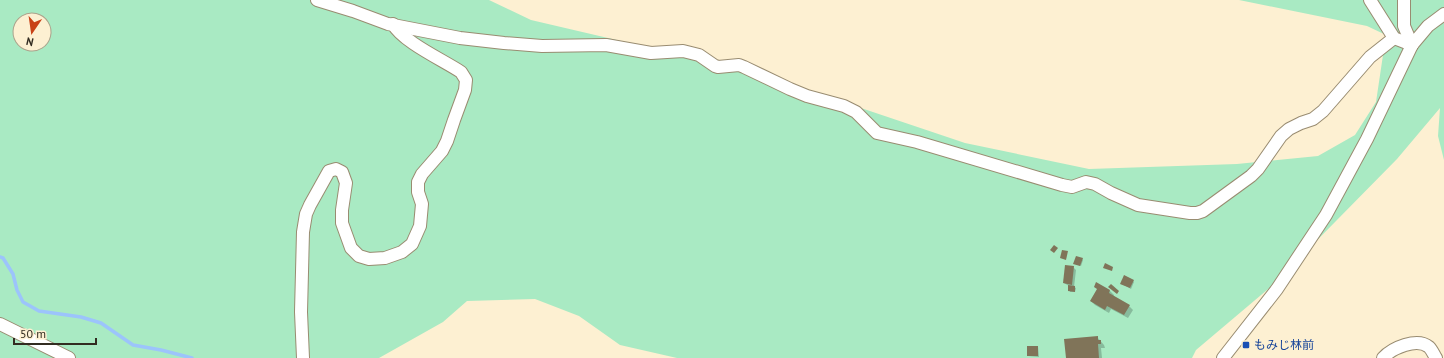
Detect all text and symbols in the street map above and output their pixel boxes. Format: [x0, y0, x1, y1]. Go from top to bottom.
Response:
north arrow [12, 12, 52, 52]
text: N [25, 34, 35, 49]
scale bar [14, 320, 96, 346]
text: 50 m [20, 326, 46, 341]
place label: もみじ林前 [1254, 337, 1314, 352]
marker: もみじ林前 [1241, 340, 1251, 350]

